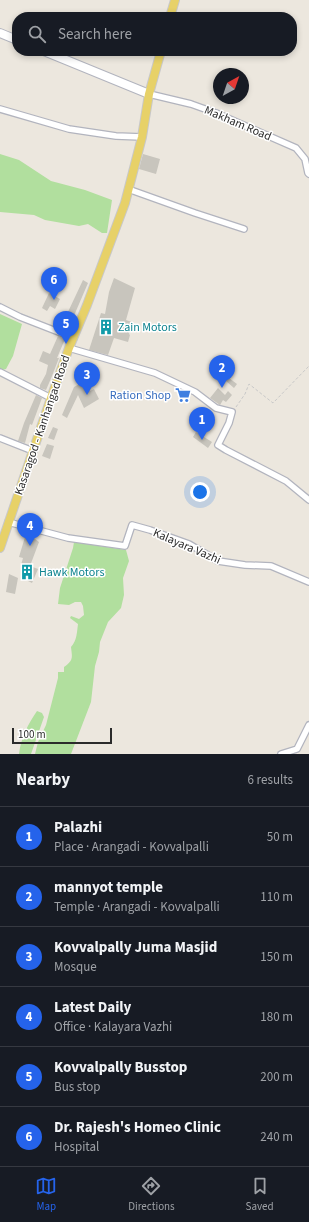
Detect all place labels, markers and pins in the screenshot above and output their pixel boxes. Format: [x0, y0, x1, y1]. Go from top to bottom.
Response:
pin: 6 [41, 267, 67, 300]
pin: 5 [53, 311, 79, 344]
building icon: Zain Motors [97, 318, 115, 336]
place label: Zain Motors [118, 319, 177, 336]
pin: 2 [209, 355, 235, 388]
pin: 3 [74, 362, 100, 395]
supermarket icon: Ration Shop [174, 386, 192, 404]
place label: Ration Shop [110, 387, 171, 404]
pin: 1 [189, 407, 215, 440]
pin: 4 [17, 513, 43, 546]
building icon: Hawk Motors [18, 563, 36, 581]
place label: Hawk Motors [39, 564, 104, 581]

